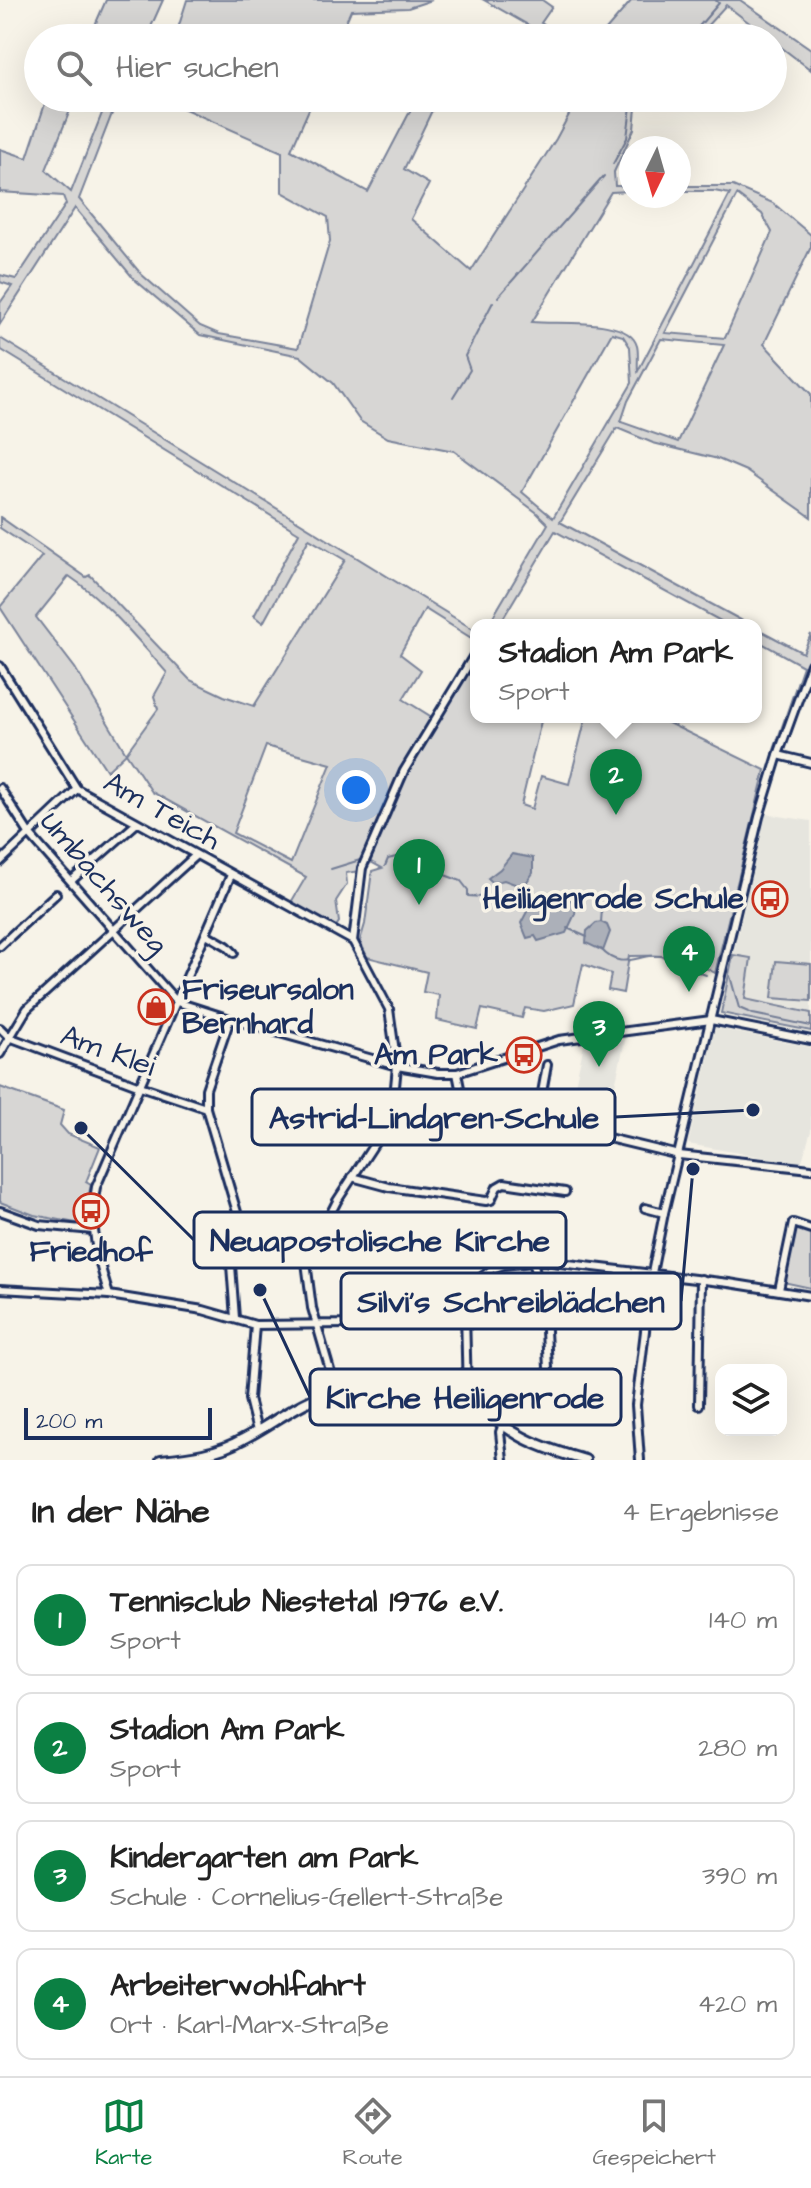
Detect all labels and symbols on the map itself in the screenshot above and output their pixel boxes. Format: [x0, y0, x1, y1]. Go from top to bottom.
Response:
north arrow [619, 136, 691, 208]
pin: 2 [590, 749, 642, 815]
street label: Am Teich [96, 762, 228, 860]
your location [336, 770, 376, 810]
street label: Umbachsweg [29, 802, 178, 964]
pin: 1 [393, 839, 445, 905]
place label: Heiligenrode Schule [483, 878, 744, 922]
bus stop icon: Heiligenrode Schule [751, 880, 789, 918]
pin: 4 [663, 926, 715, 992]
place label: Friseursalon Bernhard [182, 969, 354, 1045]
shop icon: Friseursalon Bernhard [137, 988, 175, 1026]
pin: 3 [573, 1001, 625, 1067]
street label: Am Klei [55, 1014, 162, 1088]
place label: Am Park [374, 1034, 499, 1076]
bus stop icon: Am Park [505, 1036, 543, 1074]
callout: Astrid-Lindgren-Schule [252, 1089, 615, 1145]
text: Astrid-Lindgren-Schule [269, 1096, 599, 1142]
bus stop icon: Friedhof [72, 1192, 110, 1230]
callout: Neuapostolische Kirche [194, 1212, 566, 1268]
text: Neuapostolische Kirche [210, 1219, 550, 1264]
place label: Friedhof [29, 1231, 154, 1273]
callout: Silvi's Schreiblädchen [341, 1273, 681, 1329]
text: Silvi's Schreiblädchen [356, 1280, 665, 1325]
callout: Kirche Heiligenrode [310, 1369, 621, 1425]
text: Kirche Heiligenrode [326, 1376, 604, 1422]
scale bar [24, 1404, 212, 1440]

